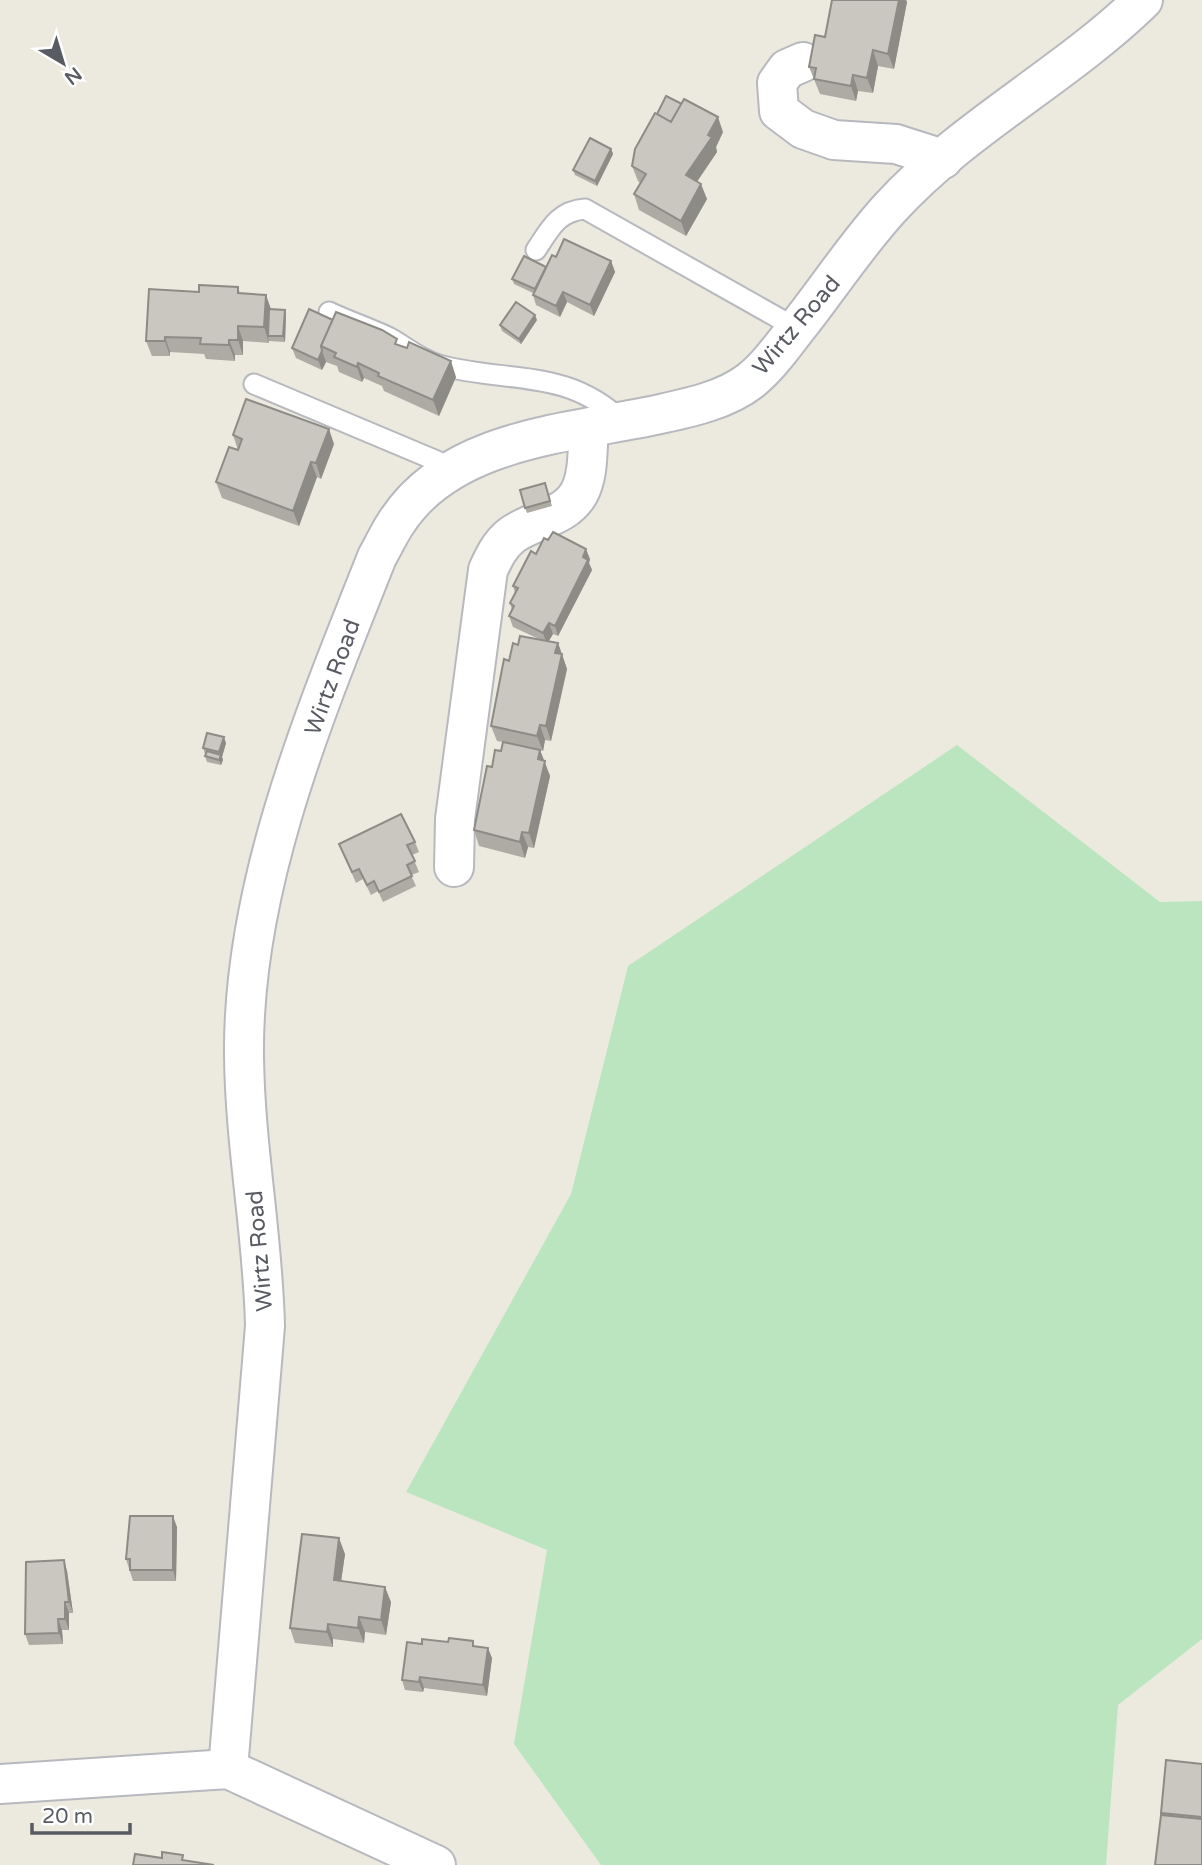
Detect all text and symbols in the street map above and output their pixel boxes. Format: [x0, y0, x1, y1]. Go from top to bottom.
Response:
north arrow [28, 28, 98, 98]
text: N [60, 62, 86, 89]
street label: Wirtz Road [747, 270, 847, 381]
street label: Wirtz Road [299, 615, 367, 739]
street label: Wirtz Road [241, 1189, 279, 1313]
scale bar [32, 1792, 130, 1836]
text: 20 m [42, 1804, 93, 1829]

